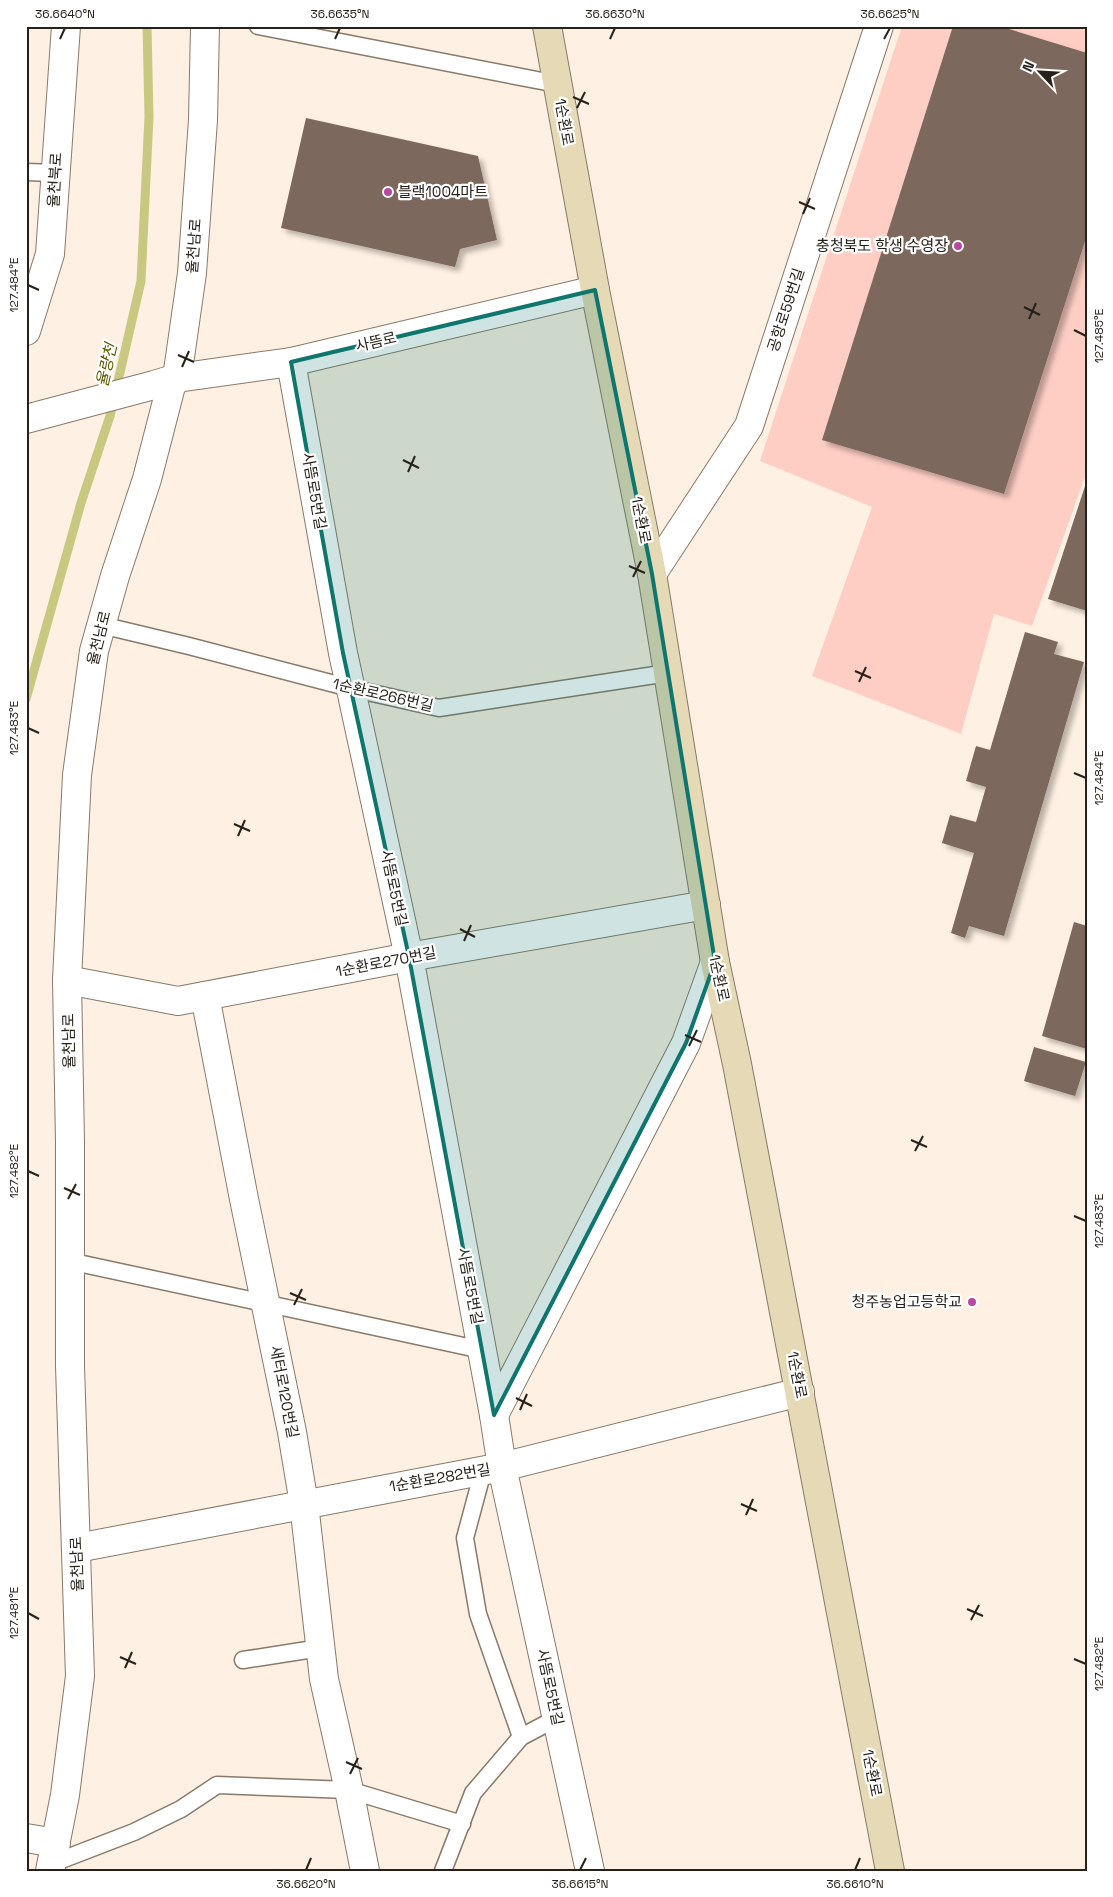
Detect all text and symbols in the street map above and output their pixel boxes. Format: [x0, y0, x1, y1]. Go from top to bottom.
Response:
text: 36.6640°N [35, 6, 95, 22]
text: 36.6635°N [310, 6, 370, 22]
text: 36.6630°N [585, 6, 645, 22]
text: 36.6625°N [860, 6, 920, 22]
north arrow [1016, 48, 1066, 98]
text: N [1018, 58, 1038, 75]
street label: 1순환로 [551, 97, 578, 147]
street label: 율천북로 [44, 152, 65, 208]
place label: 블랙1004마트 [398, 182, 488, 201]
marker: 블랙1004마트 [382, 186, 394, 198]
street label: 율천남로 [182, 218, 205, 274]
place label: 충청북도 학생 수영장 [816, 236, 948, 255]
marker: 충청북도 학생 수영장 [952, 240, 964, 252]
text: 127.484°E [6, 257, 22, 312]
street label: 공항로59번길 [763, 265, 808, 354]
text: 127.485°E [1091, 308, 1107, 363]
street label: 사뜸로 [354, 328, 398, 355]
water label: 율량천 [91, 339, 122, 389]
street label: 사뜸로5번길 [298, 451, 331, 531]
street label: 1순환로 [628, 495, 655, 545]
street label: 율천남로 [83, 609, 114, 667]
street label: 1순환로266번길 [331, 674, 435, 715]
text: 127.483°E [6, 700, 22, 755]
text: 127.484°E [1091, 750, 1107, 805]
street label: 사뜸로5번길 [377, 848, 412, 928]
street label: 1순환로270번길 [334, 942, 438, 981]
street label: 1순환로 [705, 953, 734, 1003]
street label: 율천남로 [59, 1013, 78, 1069]
text: 127.482°E [6, 1143, 22, 1198]
text: 127.483°E [1091, 1193, 1107, 1248]
street label: 사뜸로5번길 [454, 1246, 487, 1326]
place label: 청주농업고등학교 [852, 1292, 962, 1311]
marker: 청주농업고등학교 [966, 1296, 978, 1308]
street label: 새터로120번길 [266, 1344, 303, 1440]
street label: 1순환로 [784, 1350, 811, 1400]
street label: 1순환로282번길 [388, 1459, 492, 1496]
street label: 율천남로 [66, 1536, 87, 1592]
text: 127.481°E [6, 1587, 22, 1639]
text: 127.482°E [1091, 1636, 1107, 1691]
street label: 사뜸로5번길 [533, 1647, 568, 1727]
street label: 1순환로 [859, 1748, 886, 1798]
text: 36.6620°N [276, 1876, 336, 1892]
text: 36.6615°N [552, 1876, 608, 1892]
text: 36.6610°N [826, 1876, 884, 1892]

